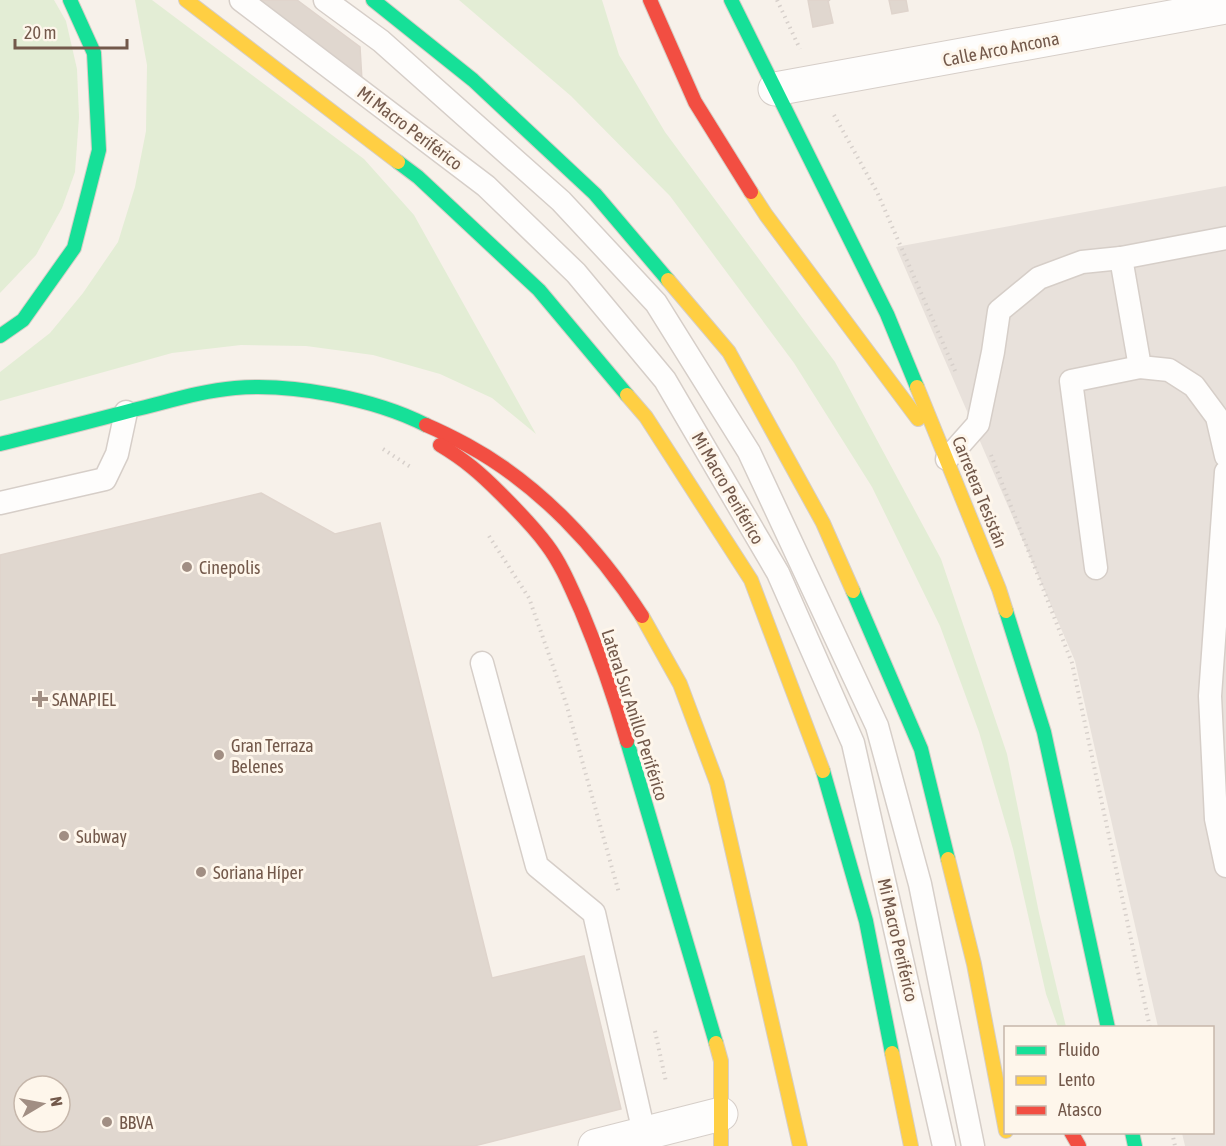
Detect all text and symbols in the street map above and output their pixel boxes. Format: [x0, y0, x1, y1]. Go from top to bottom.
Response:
scale bar [15, 12, 128, 50]
text: 20 m [24, 22, 56, 43]
street label: Calle Arco Ancona [941, 27, 1061, 71]
street label: Mi Macro Periférico [353, 82, 467, 174]
street label: Mi Macro Periférico [687, 428, 769, 548]
street label: Carretera Tesistán [948, 433, 1012, 551]
place label: Cinepolis [199, 557, 260, 578]
marker: Cinepolis [180, 560, 194, 574]
street label: Lateral Sur Anillo Periférico [597, 627, 673, 803]
place label: SANAPIEL [52, 689, 116, 710]
marker: SANAPIEL [33, 692, 47, 706]
place label: Gran Terraza Belenes [231, 735, 314, 777]
marker: Gran Terraza Belenes [212, 748, 226, 762]
place label: Subway [76, 826, 127, 847]
marker: Subway [57, 829, 71, 843]
place label: Soriana Híper [213, 862, 304, 883]
marker: Soriana Híper [194, 865, 208, 879]
street label: Mi Macro Periférico [874, 876, 922, 1004]
legend [1004, 1026, 1214, 1134]
text: Fluido [1058, 1039, 1100, 1060]
text: Lento [1058, 1069, 1095, 1090]
north arrow [12, 1074, 72, 1134]
text: N [47, 1095, 66, 1108]
text: Atasco [1058, 1099, 1102, 1120]
place label: BBVA [119, 1112, 154, 1133]
marker: BBVA [100, 1115, 114, 1129]

